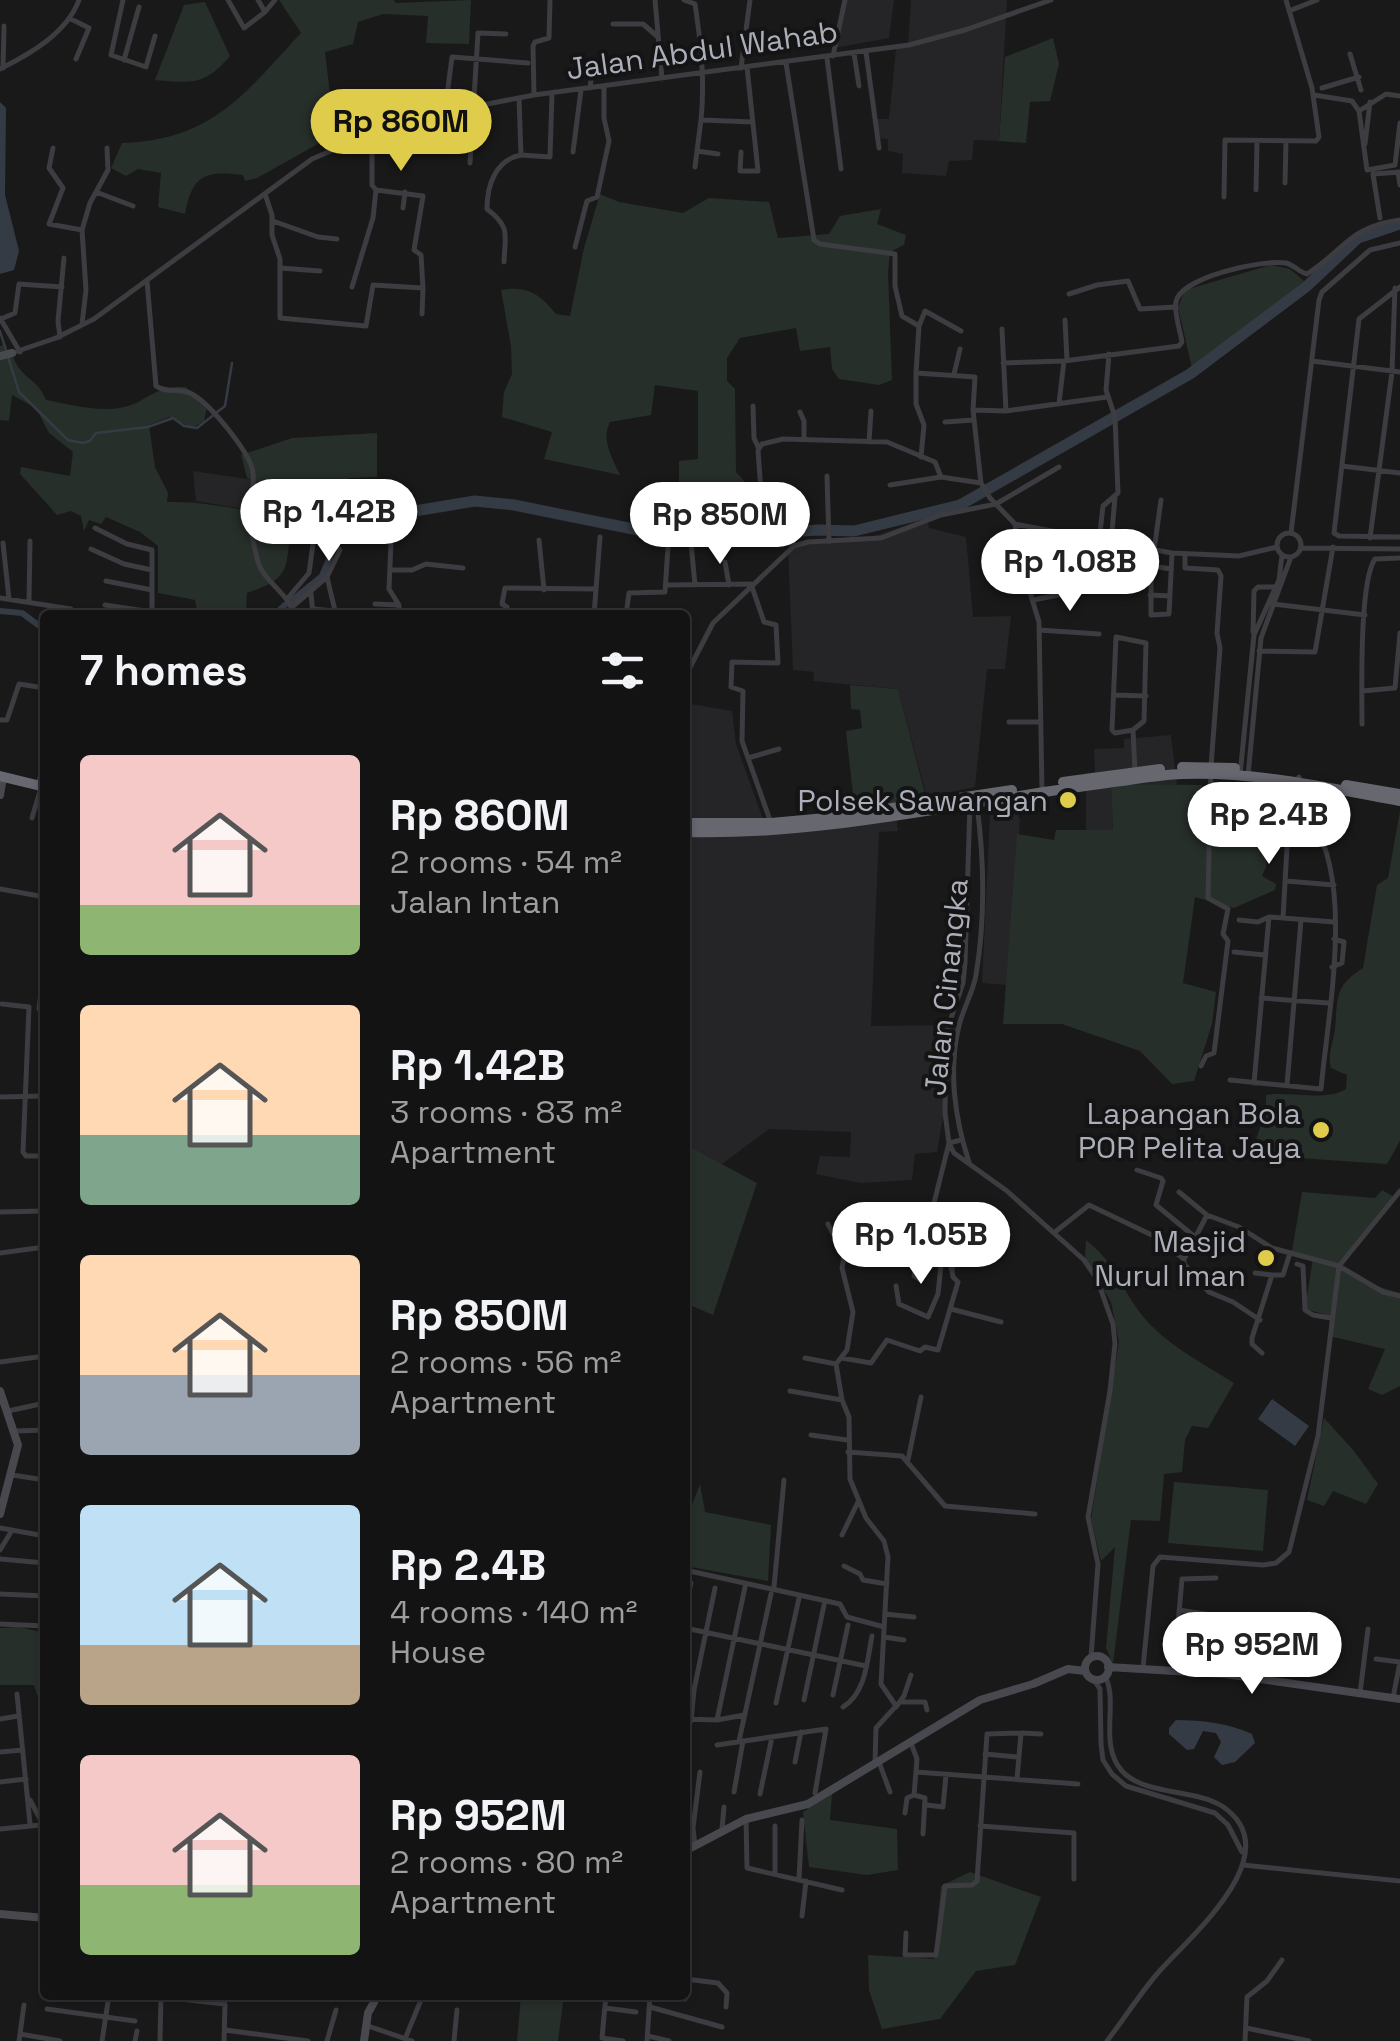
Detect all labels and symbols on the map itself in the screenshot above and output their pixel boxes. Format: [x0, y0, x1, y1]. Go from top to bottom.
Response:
street label: Jalan Abdul Wahab [564, 12, 840, 88]
pin: Rp 860M [309, 89, 493, 174]
pin: Rp 1.42B [226, 479, 432, 564]
pin: Rp 850M [628, 482, 812, 567]
pin: Rp 1.08B [967, 529, 1173, 614]
place label: Polsek Sawangan [798, 781, 1048, 820]
pin: Rp 2.4B [1177, 782, 1361, 867]
marker: Polsek Sawangan [1057, 789, 1079, 811]
street label: Jalan Cinangka [915, 877, 977, 1097]
place label: Lapangan Bola POR Pelita Jaya [1078, 1094, 1301, 1167]
marker: Lapangan Bola POR Pelita Jaya [1310, 1119, 1332, 1141]
pin: Rp 1.05B [818, 1202, 1024, 1287]
place label: Masjid Nurul Iman [1094, 1222, 1246, 1295]
marker: Masjid Nurul Iman [1255, 1247, 1277, 1269]
pin: Rp 952M [1160, 1612, 1344, 1697]

